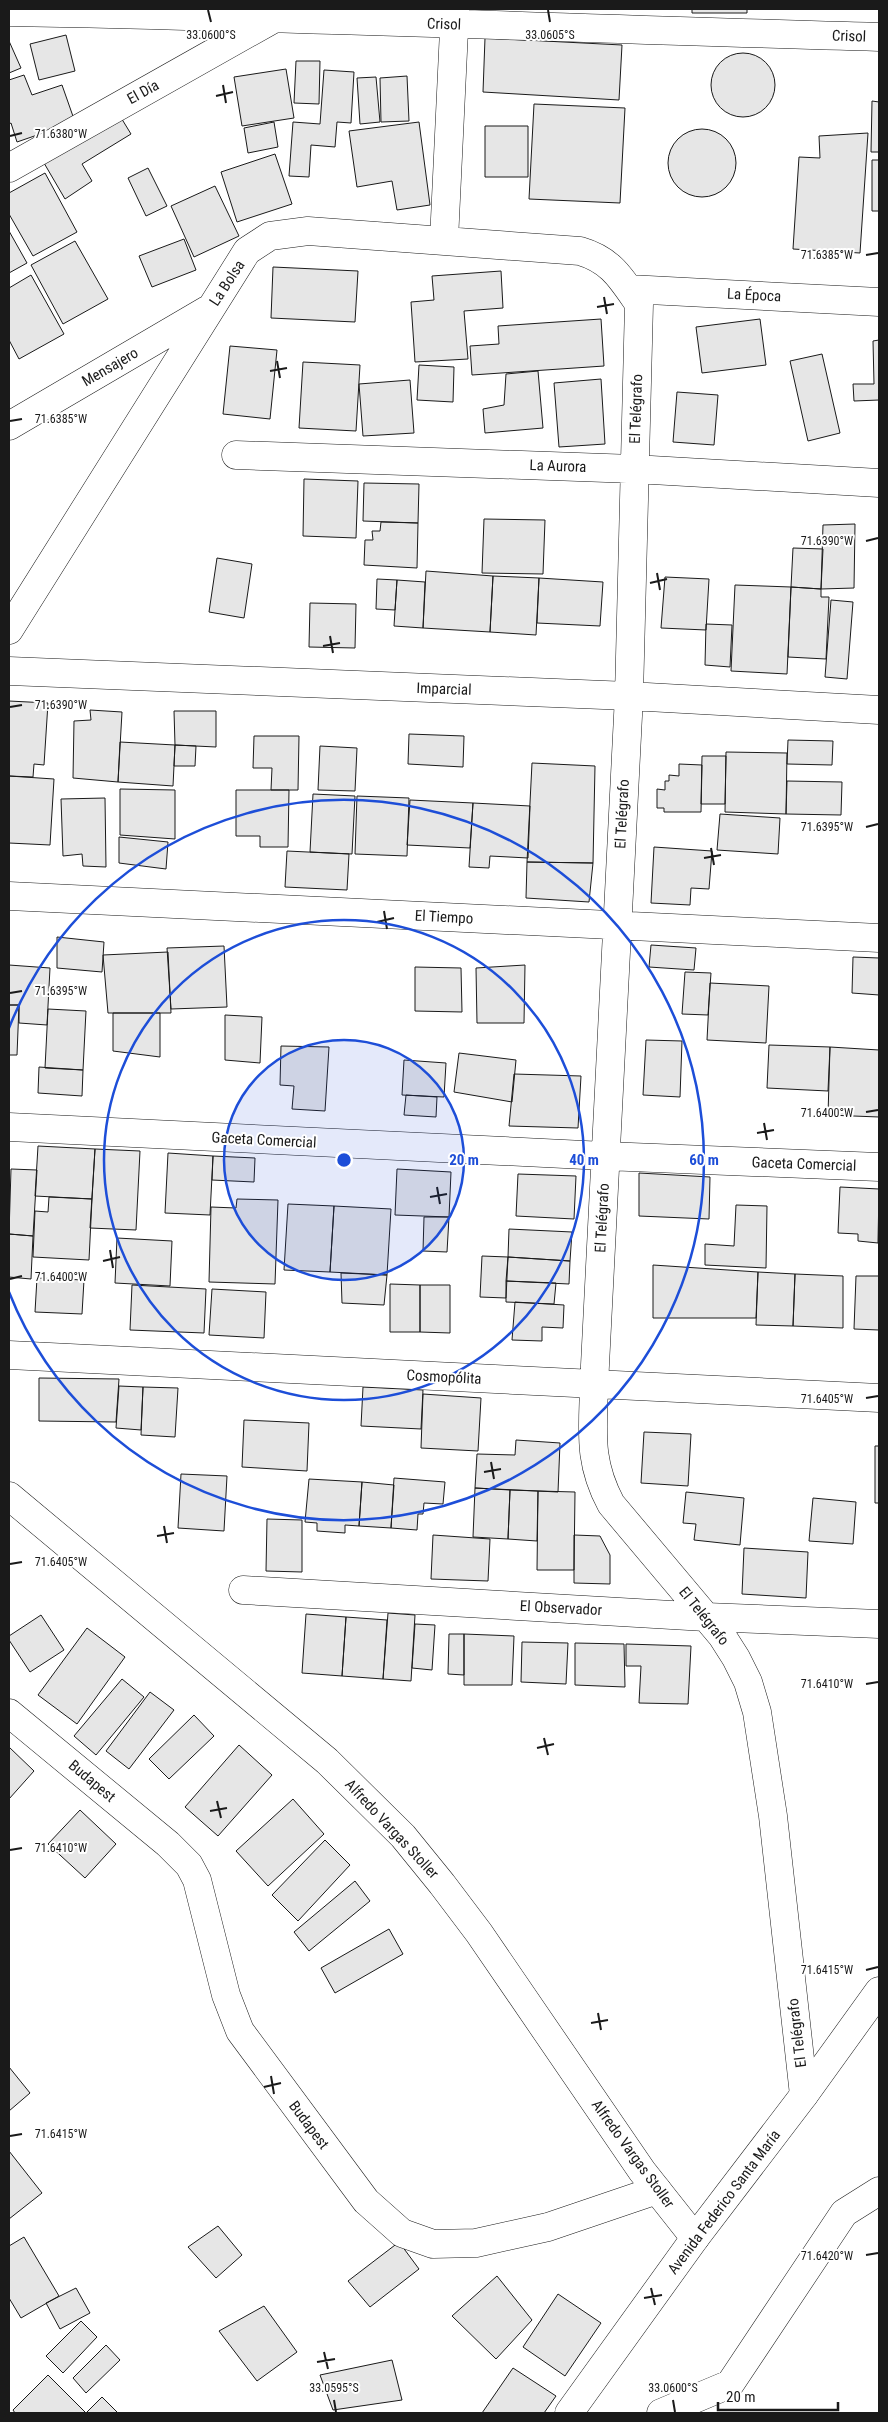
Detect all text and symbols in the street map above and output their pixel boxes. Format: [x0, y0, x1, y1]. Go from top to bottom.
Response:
street label: Crisol [427, 14, 461, 34]
street label: Crisol [832, 26, 866, 46]
text: 33.0600°S [186, 28, 236, 42]
text: 33.0605°S [525, 28, 575, 42]
street label: El Día [124, 76, 162, 108]
text: 71.6380°W [35, 127, 87, 141]
text: 71.6385°W [801, 248, 853, 262]
street label: La Bolsa [206, 257, 248, 309]
street label: La Época [726, 285, 782, 305]
street label: Mensajero [79, 344, 141, 390]
street label: El Telégrafo [626, 374, 646, 444]
text: 71.6385°W [35, 412, 87, 426]
street label: La Aurora [529, 456, 587, 476]
text: 71.6390°W [801, 534, 853, 548]
street label: Imparcial [416, 679, 472, 699]
text: 71.6390°W [35, 698, 87, 712]
street label: El Telégrafo [611, 779, 633, 849]
text: 71.6395°W [801, 820, 853, 834]
street label: El Tiempo [414, 906, 474, 928]
text: 71.6395°W [35, 984, 87, 998]
text: 71.6400°W [801, 1106, 853, 1120]
street label: Gaceta Comercial [211, 1128, 317, 1152]
centre of rings [335, 1151, 353, 1169]
text: 20 m [449, 1151, 479, 1169]
text: 40 m [569, 1151, 599, 1169]
text: 60 m [689, 1151, 719, 1169]
street label: Gaceta Comercial [751, 1153, 857, 1175]
street label: El Telégrafo [591, 1183, 613, 1253]
text: 71.6400°W [35, 1270, 87, 1284]
street label: Cosmopólita [406, 1366, 482, 1388]
text: 71.6405°W [801, 1392, 853, 1406]
text: 71.6405°W [35, 1555, 87, 1569]
street label: El Telégrafo [675, 1583, 733, 1649]
street label: El Observador [519, 1597, 603, 1619]
text: 71.6410°W [801, 1677, 853, 1691]
street label: Budapest [65, 1756, 119, 1806]
street label: Alfredo Vargas Stoller [341, 1776, 443, 1883]
text: 71.6410°W [35, 1841, 87, 1855]
text: 71.6415°W [801, 1963, 853, 1977]
street label: El Telégrafo [784, 1997, 810, 2069]
street label: Alfredo Vargas Stoller [588, 2096, 679, 2212]
street label: Budapest [285, 2097, 333, 2153]
street label: Avenida Federico Santa María [664, 2126, 784, 2278]
text: 71.6415°W [35, 2127, 87, 2141]
text: 71.6420°W [801, 2249, 853, 2263]
scale bar [718, 2380, 838, 2412]
text: 33.0595°S [309, 2381, 359, 2395]
text: 33.0600°S [648, 2381, 698, 2395]
text: 20 m [726, 2388, 756, 2406]

